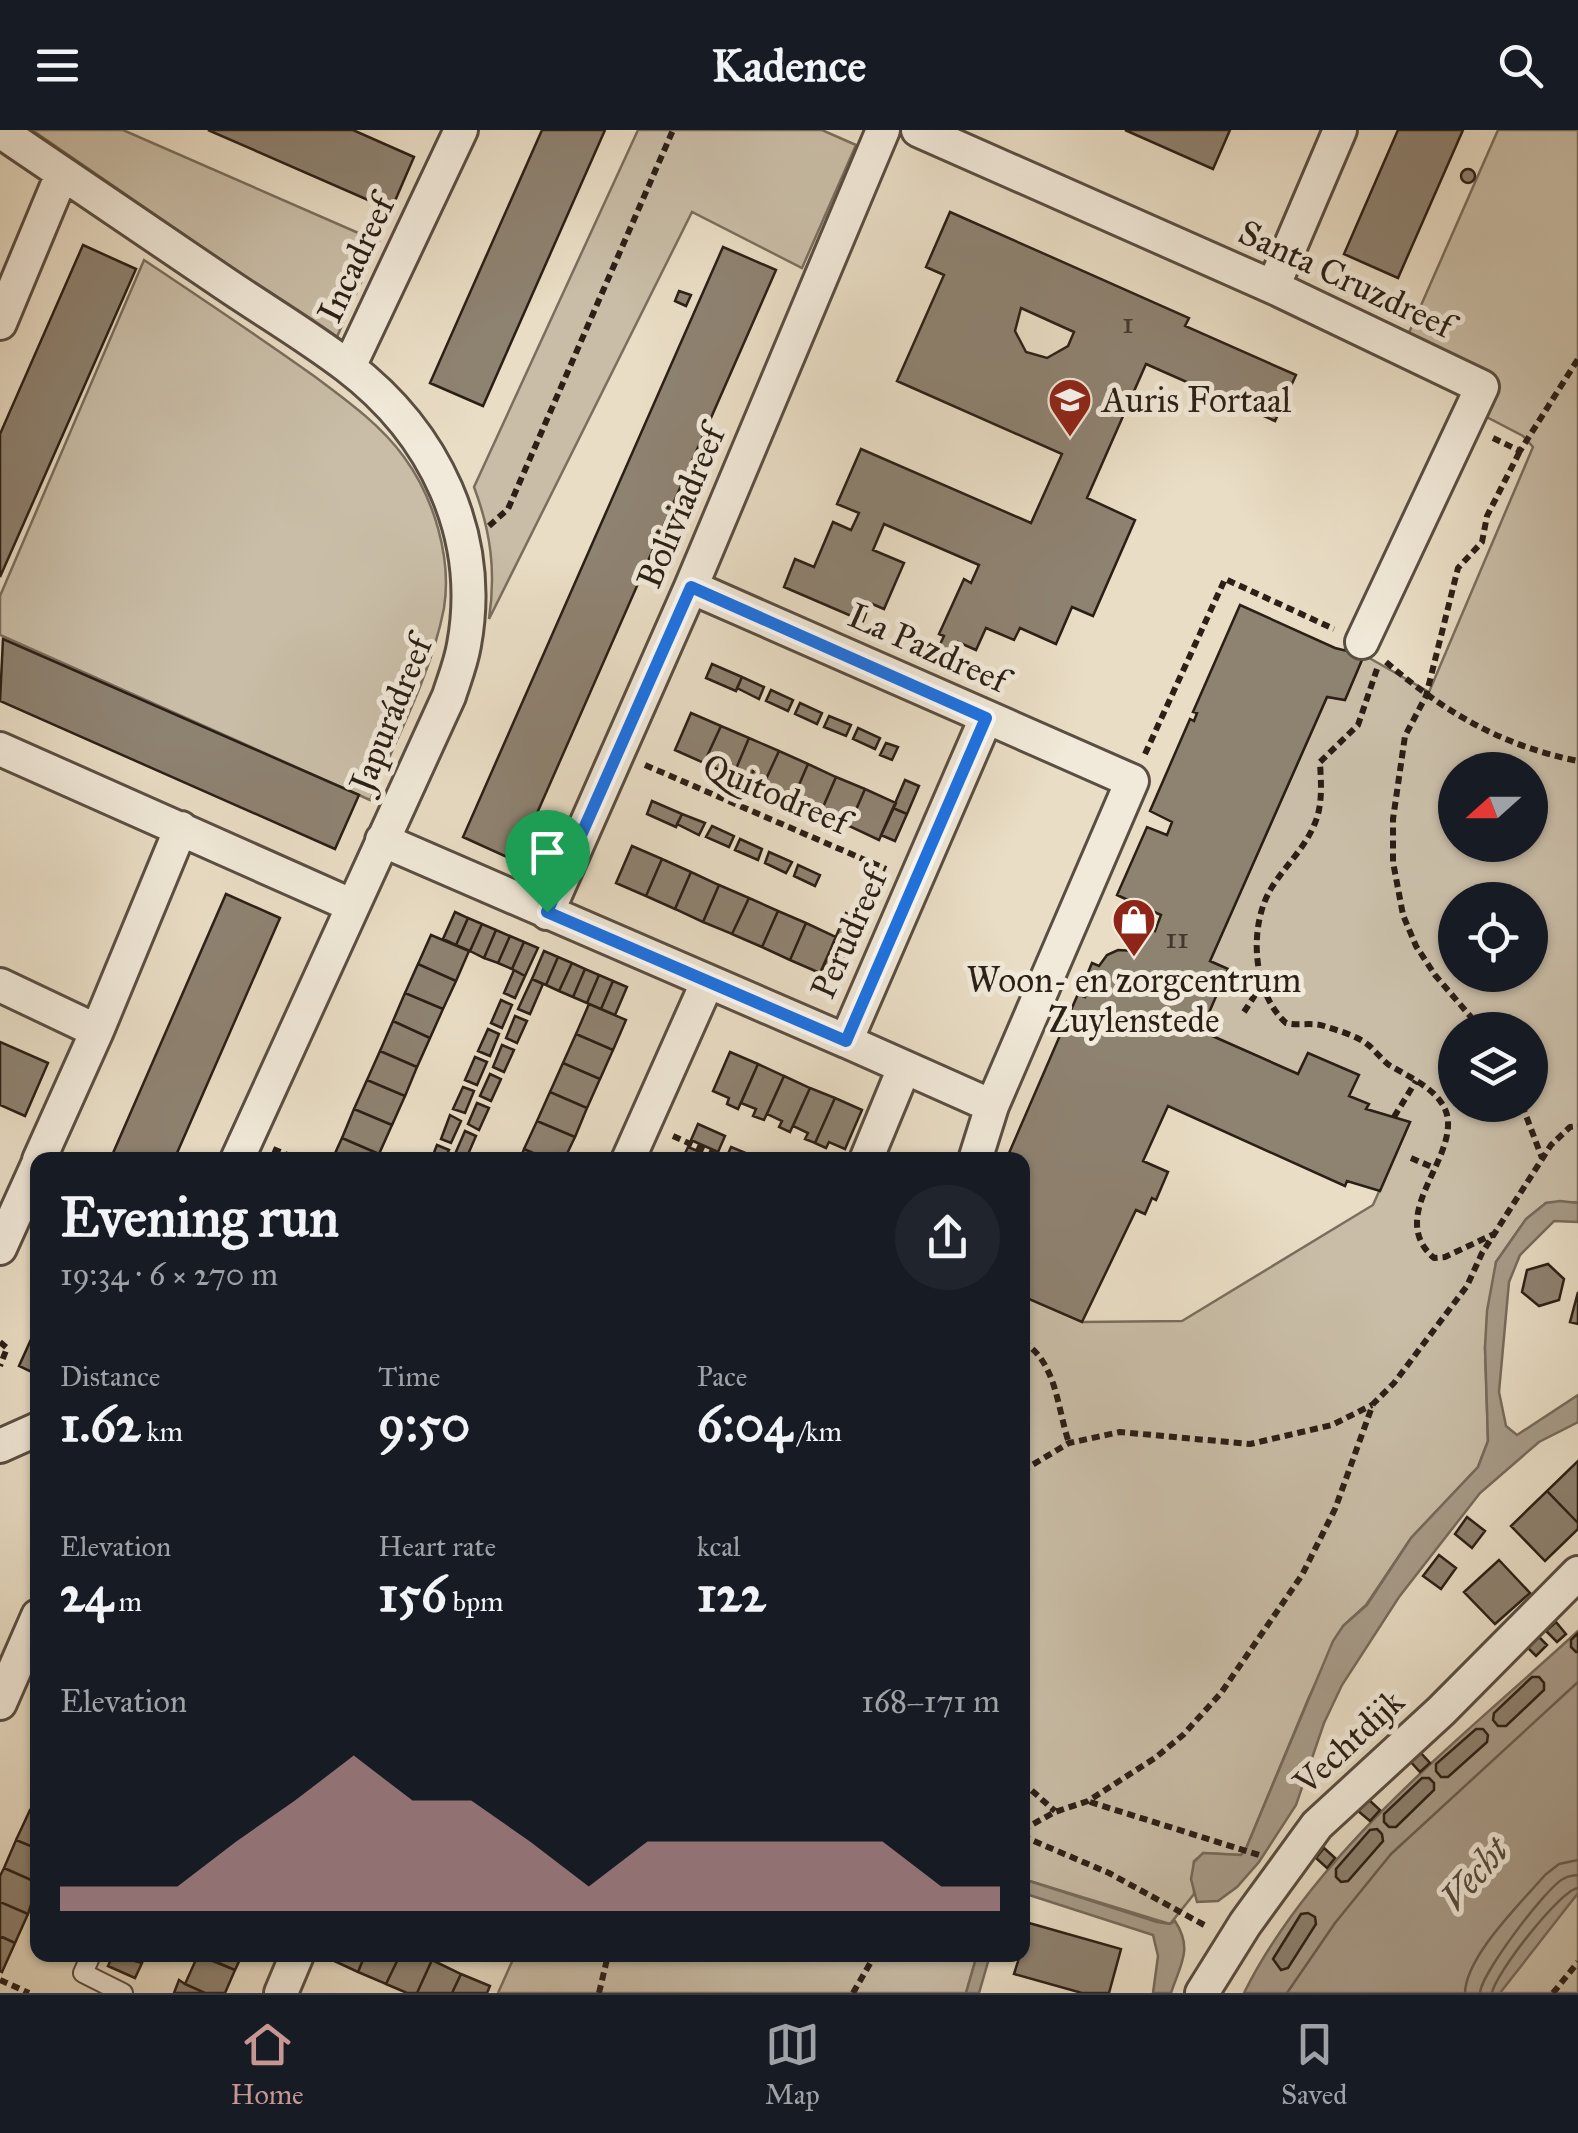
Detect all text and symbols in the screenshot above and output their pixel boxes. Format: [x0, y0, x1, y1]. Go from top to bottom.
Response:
icon: menu [30, 38, 85, 93]
text: Kadence [712, 38, 866, 93]
icon: search [1493, 38, 1548, 93]
street label: Incadreef [308, 184, 406, 329]
street label: Santa Cruzdreef [1232, 211, 1465, 350]
house number: 1 [1122, 305, 1134, 341]
school or university icon: Auris Fortaal [1047, 377, 1093, 438]
place label: Auris Fortaal [1100, 379, 1292, 422]
street label: Boliviadreef [628, 414, 736, 595]
street label: La Pazdreef [842, 594, 1019, 704]
street label: Japurádreef [339, 625, 444, 802]
street label: Quitodreef [696, 744, 860, 846]
north arrow [1438, 752, 1548, 862]
map controls [1438, 752, 1548, 1122]
pin [505, 810, 590, 913]
icon: arrive [520, 825, 575, 880]
street label: Perudreef [801, 858, 899, 1005]
button: locate [1438, 882, 1548, 992]
shop icon: Woon- en zorgcentrum Zuylenstede [1111, 897, 1157, 958]
house number: 11 [1165, 920, 1189, 956]
place label: Woon- en zorgcentrum Zuylenstede [967, 959, 1301, 1042]
button: layers [1438, 1012, 1548, 1122]
text: Evening run [60, 1184, 339, 1251]
button: share [895, 1185, 1000, 1290]
text: 19:34 · 6 × 270 m [60, 1255, 278, 1294]
text: Distance [60, 1359, 160, 1394]
text: Time [378, 1359, 440, 1394]
text: Pace [697, 1359, 747, 1394]
text: 1.62 [60, 1394, 140, 1455]
text: 9:50 [378, 1394, 470, 1455]
text: 6:04 [697, 1394, 792, 1455]
text: km [140, 1414, 183, 1449]
text: /km [792, 1414, 842, 1449]
text: Elevation [60, 1529, 171, 1564]
text: Heart rate [378, 1529, 496, 1564]
text: kcal [697, 1529, 741, 1564]
text: 24 [60, 1564, 113, 1625]
text: 156 [378, 1564, 447, 1625]
text: 122 [697, 1564, 766, 1625]
text: m [113, 1584, 142, 1619]
text: bpm [447, 1584, 504, 1619]
street label: Vechtdijk [1284, 1680, 1413, 1804]
text: Elevation [60, 1682, 187, 1721]
text: 168–171 m [861, 1682, 1000, 1721]
water label: Vecht [1430, 1826, 1520, 1920]
tab: Home [231, 2017, 304, 2112]
tab: Map [765, 2017, 820, 2112]
tab: Saved [1281, 2017, 1347, 2112]

